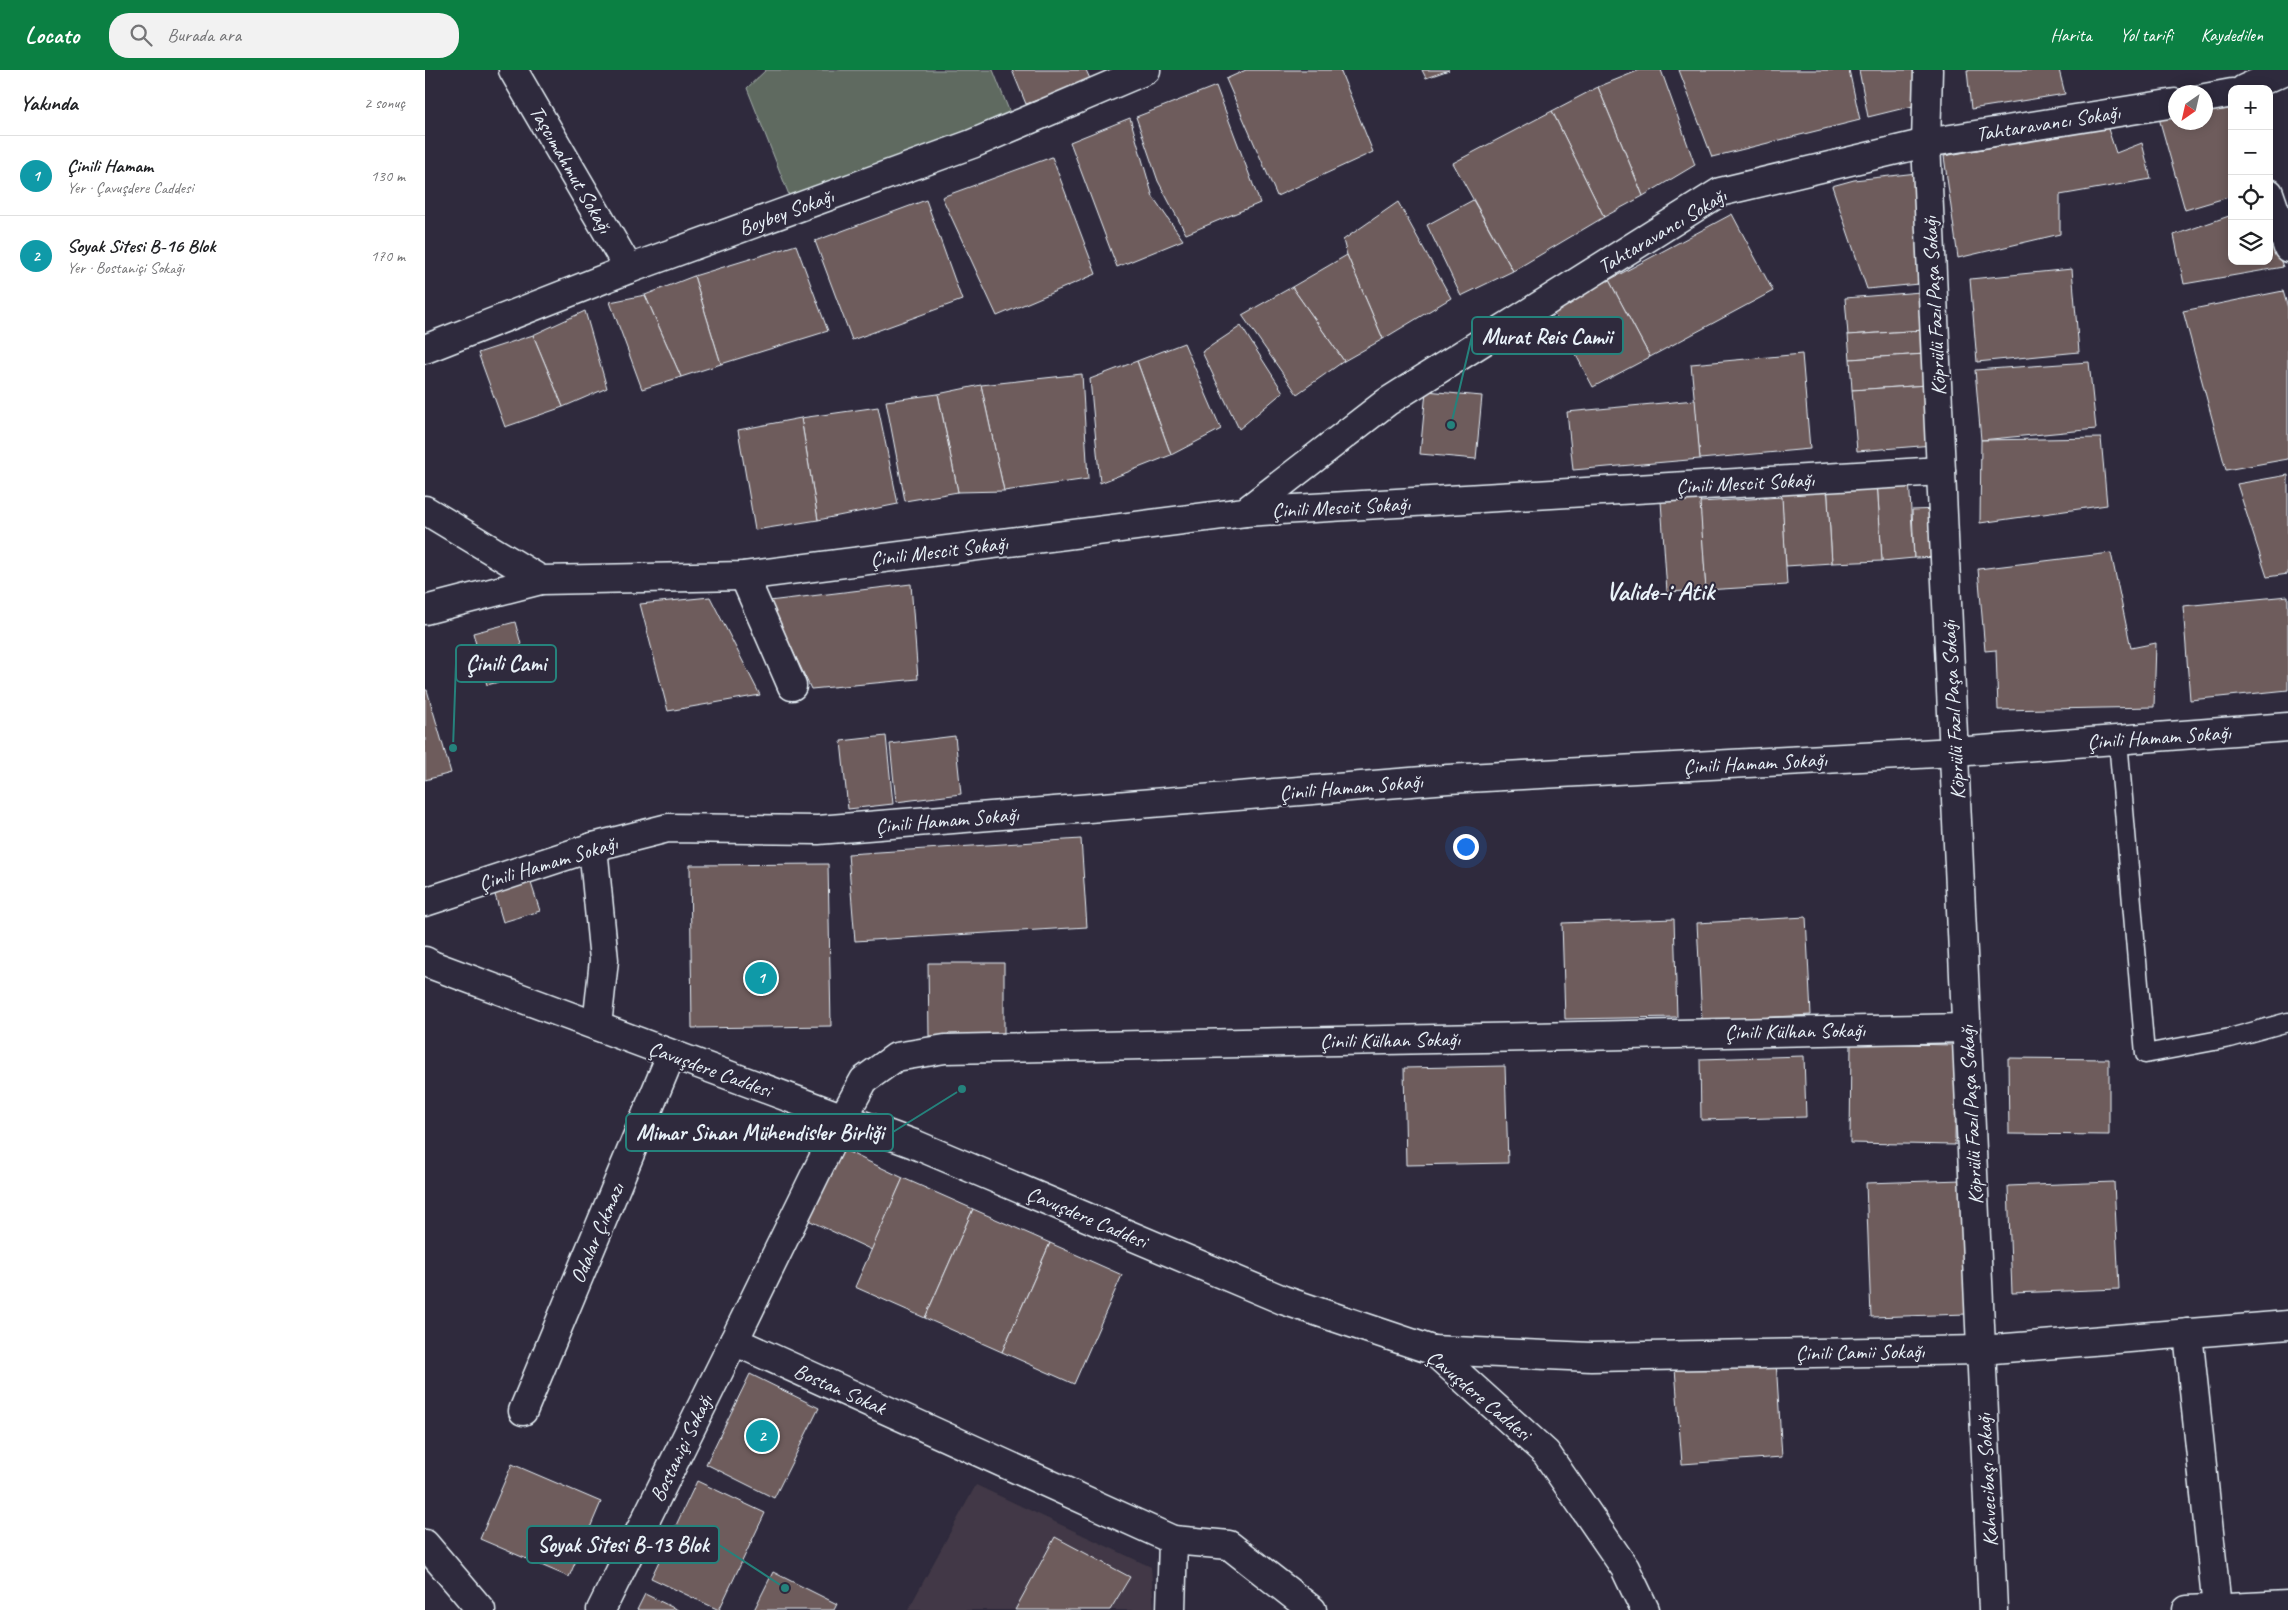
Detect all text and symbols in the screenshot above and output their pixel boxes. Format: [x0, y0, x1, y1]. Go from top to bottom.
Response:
search box [109, 13, 459, 58]
text: Locato [25, 20, 79, 50]
icon: search [127, 21, 155, 49]
text: Burada ara [167, 23, 241, 47]
text: Harita [2051, 24, 2092, 46]
text: Yol tarifi [2120, 24, 2173, 46]
text: Kaydedilen [2201, 24, 2263, 46]
north arrow [2168, 85, 2213, 130]
map controls [2228, 85, 2273, 265]
button: + [2228, 85, 2273, 130]
text: Yakında [20, 90, 78, 116]
text: 2 sonuç [364, 93, 405, 113]
street label: Tahtaravancı Sokağı [1974, 99, 2123, 147]
street label: Taşcımahmut Sokağı [524, 100, 619, 238]
button: − [2228, 130, 2273, 175]
text: Çinili Hamam [67, 154, 153, 178]
text: 1 [32, 166, 40, 186]
text: 130 m [371, 166, 405, 186]
button: locate [2228, 175, 2273, 220]
text: Yer · Çavuşdere Caddesi [67, 178, 194, 198]
street label: Boybey Sokağı [735, 182, 838, 241]
street label: Tahtaravancı Sokağı [1593, 182, 1732, 280]
street label: Köprülü Fazıl Paşa Sokağı [1916, 215, 1952, 396]
button: layers [2228, 220, 2273, 265]
text: Soyak Sitesi B-16 Blok [67, 234, 215, 258]
text: 2 [32, 246, 40, 266]
text: 170 m [371, 246, 405, 266]
text: Yer · Bostaniçi Sokağı [67, 258, 184, 278]
callout: Murat Reis Camii [1472, 317, 1623, 354]
text: Murat Reis Camii [1482, 323, 1615, 351]
street label: Çinili Mescit Sokağı [1675, 466, 1816, 500]
street label: Çinili Mescit Sokağı [1271, 490, 1412, 524]
street label: Çinili Mescit Sokağı [869, 530, 1010, 572]
district label: Valide-i Atik [1606, 575, 1717, 608]
street label: Köprülü Fazıl Paşa Sokağı [1935, 619, 1971, 800]
callout: Çinili Cami [456, 645, 556, 682]
text: Çinili Cami [466, 650, 549, 678]
street label: Çinili Hamam Sokağı [2086, 719, 2233, 755]
street label: Çinili Hamam Sokağı [1682, 746, 1829, 780]
street label: Çinili Hamam Sokağı [1278, 768, 1425, 806]
street label: Çinili Hamam Sokağı [874, 801, 1021, 839]
street label: Çinili Hamam Sokağı [475, 829, 622, 896]
your location [1453, 834, 1479, 860]
pin: 1 [745, 959, 777, 997]
street label: Çinili Külhan Sokağı [1725, 1017, 1866, 1045]
street label: Köprülü Fazıl Paşa Sokağı [1953, 1024, 1989, 1205]
street label: Çinili Külhan Sokağı [1320, 1026, 1461, 1054]
street label: Çavuşdere Caddesi [645, 1035, 778, 1104]
callout: Mimar Sinan Mühendisler Birliği [626, 1114, 893, 1151]
text: Mimar Sinan Mühendisler Birliği [636, 1119, 886, 1147]
street label: Odalar Çıkmazı [564, 1178, 630, 1287]
street label: Çavuşdere Caddesi [1023, 1180, 1154, 1255]
street label: Çinili Camii Sokağı [1795, 1338, 1926, 1366]
street label: Çavuşdere Caddesi [1422, 1344, 1539, 1448]
street label: Bostan Sokak [790, 1357, 891, 1421]
street label: Bostaniçi Sokağı [644, 1389, 719, 1506]
street label: Kahvecibaşı Sokağı [1970, 1412, 2003, 1547]
pin: 2 [746, 1417, 778, 1455]
callout: Soyak Sitesi B-13 Blok [527, 1526, 719, 1563]
text: Soyak Sitesi B-13 Blok [537, 1531, 710, 1559]

